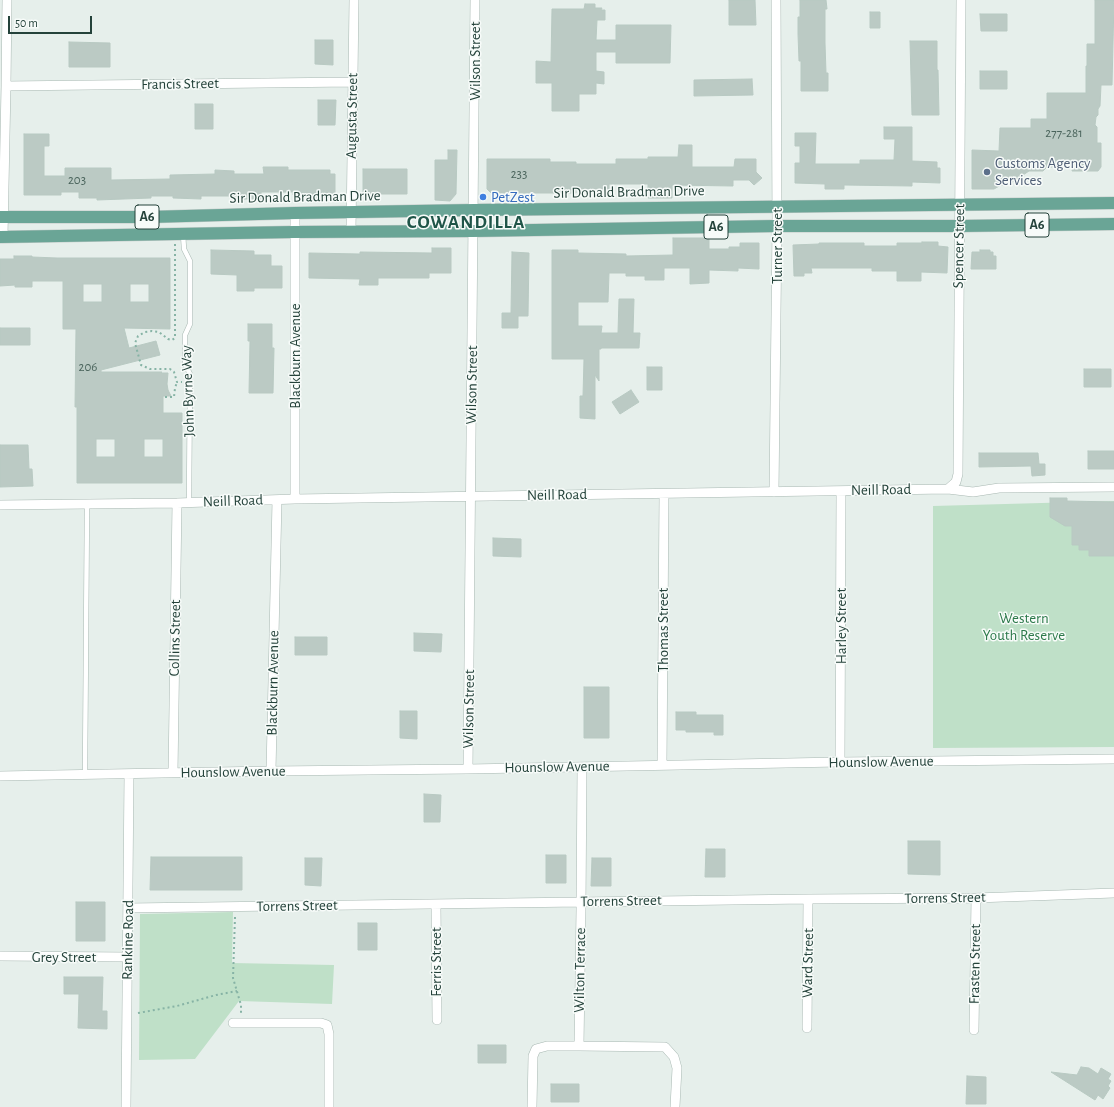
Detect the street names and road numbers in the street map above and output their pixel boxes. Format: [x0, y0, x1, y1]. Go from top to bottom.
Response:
street label: Wilson Street [466, 21, 484, 101]
street label: Augusta Street [342, 73, 362, 159]
street label: Francis Street [141, 74, 219, 94]
street label: Sir Donald Bradman Drive [553, 182, 705, 202]
street label: Sir Donald Bradman Drive [229, 187, 381, 207]
street label: Spencer Street [949, 204, 969, 288]
road number: A6 [135, 205, 159, 229]
street label: Turner Street [768, 208, 786, 284]
road number: A6 [1025, 213, 1049, 237]
road number: A6 [704, 215, 728, 239]
street label: Blackburn Avenue [286, 303, 304, 409]
street label: John Byrne Way [177, 345, 199, 437]
street label: Wilson Street [462, 345, 482, 425]
street label: Neill Road [851, 480, 911, 500]
street label: Neill Road [527, 485, 587, 505]
street label: Neill Road [203, 491, 263, 511]
street label: Thomas Street [654, 588, 672, 672]
street label: Harley Street [832, 588, 850, 664]
street label: Collins Street [165, 599, 185, 677]
street label: Blackburn Avenue [263, 630, 283, 736]
street label: Wilson Street [459, 669, 479, 749]
street label: Hounslow Avenue [828, 752, 934, 772]
street label: Hounslow Avenue [504, 757, 610, 777]
street label: Hounslow Avenue [180, 762, 286, 782]
street label: Torrens Street [904, 888, 986, 908]
street label: Torrens Street [580, 891, 662, 911]
street label: Torrens Street [256, 896, 338, 916]
street label: Rankine Road [118, 900, 138, 980]
street label: Frasten Street [965, 924, 985, 1004]
street label: Ferris Street [427, 927, 445, 997]
street label: Wilton Terrace [570, 927, 590, 1013]
street label: Ward Street [798, 928, 818, 998]
street label: Grey Street [32, 948, 96, 966]

